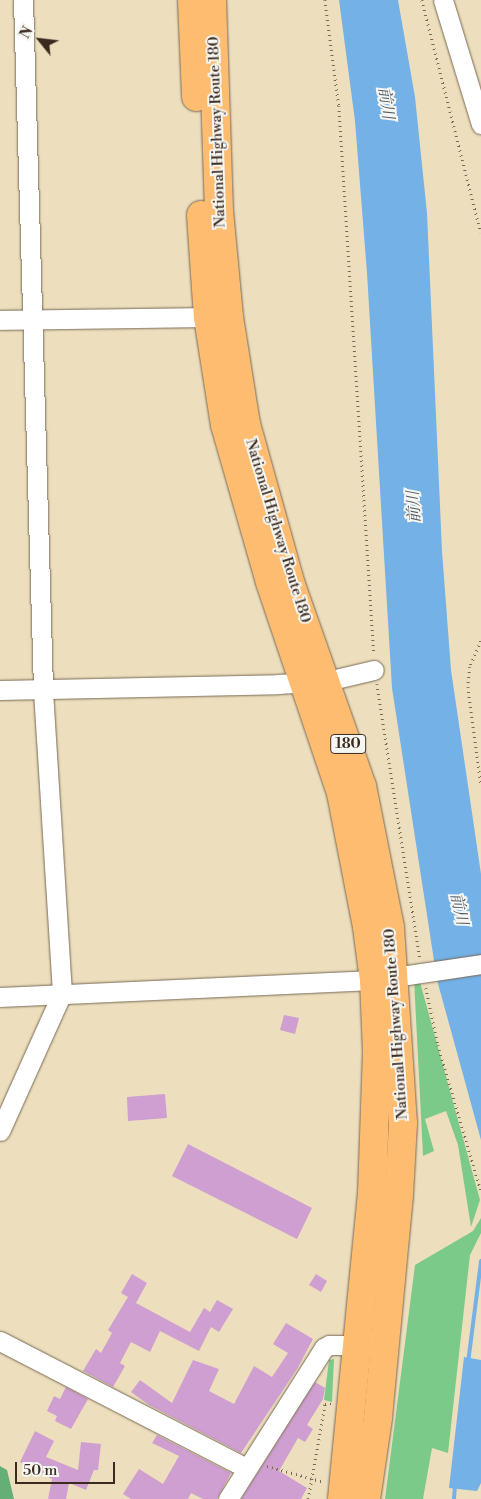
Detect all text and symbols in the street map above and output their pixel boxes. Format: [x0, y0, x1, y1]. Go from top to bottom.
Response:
north arrow [15, 15, 65, 65]
text: N [16, 24, 37, 42]
street label: National Highway Route 180 [205, 36, 229, 228]
water label: 前川 [374, 86, 398, 120]
street label: National Highway Route 180 [241, 437, 315, 625]
water label: 前川 [404, 491, 424, 523]
road number: 180 [329, 732, 367, 756]
water label: 前川 [446, 891, 472, 927]
street label: National Highway Route 180 [380, 928, 412, 1120]
scale bar [18, 1452, 118, 1484]
text: 50 m [23, 1461, 57, 1480]

